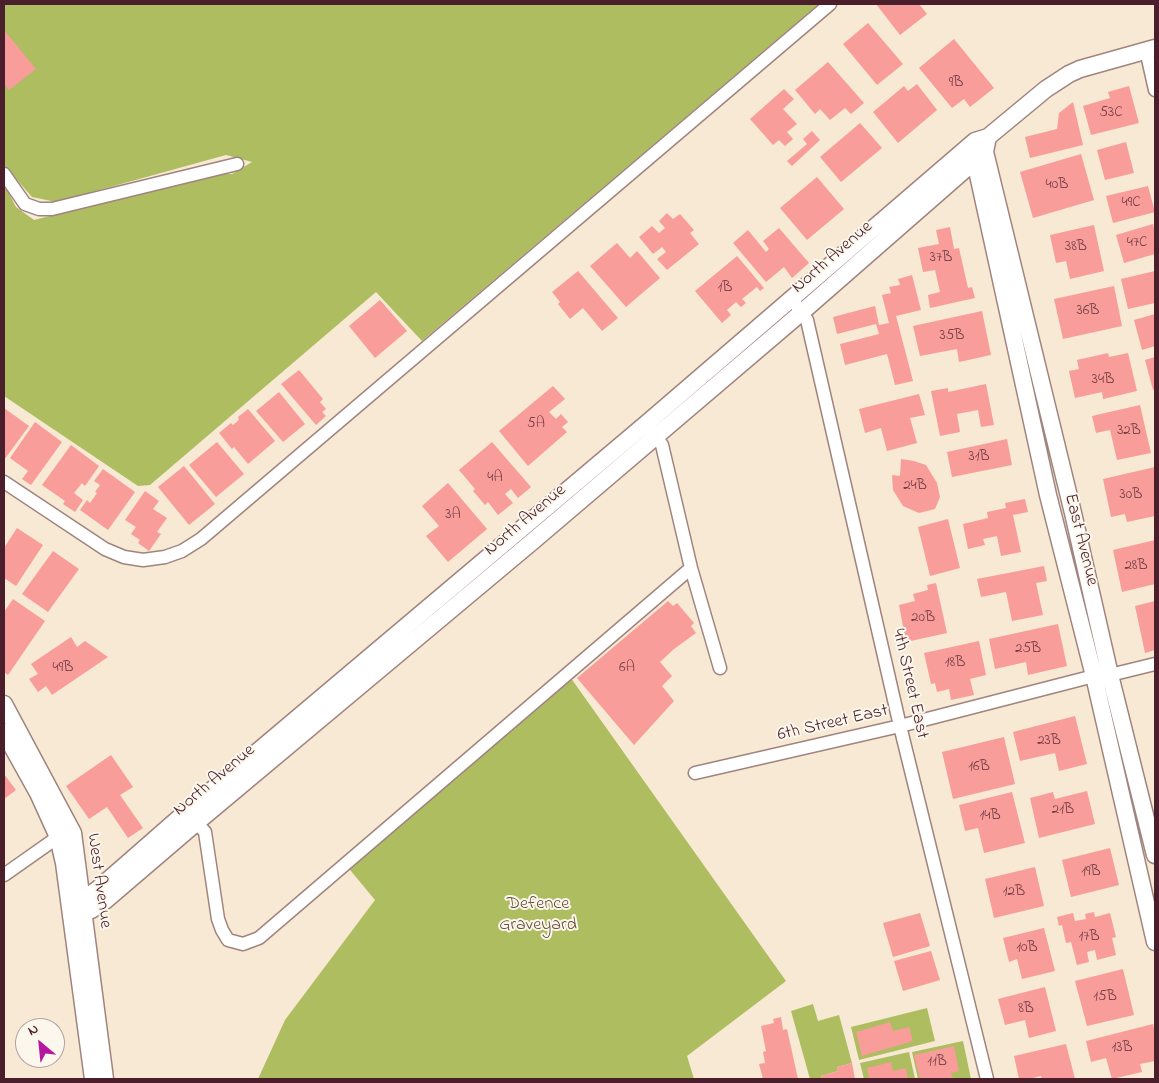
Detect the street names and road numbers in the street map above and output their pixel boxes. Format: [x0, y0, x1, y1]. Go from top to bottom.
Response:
street label: North Avenue [788, 217, 878, 299]
street label: North Avenue [481, 481, 571, 561]
street label: East Avenue [1058, 492, 1102, 588]
street label: 4th Street East [886, 627, 932, 741]
street label: 6th Street East [776, 701, 890, 747]
street label: North Avenue [170, 741, 260, 821]
street label: West Avenue [81, 832, 115, 930]

